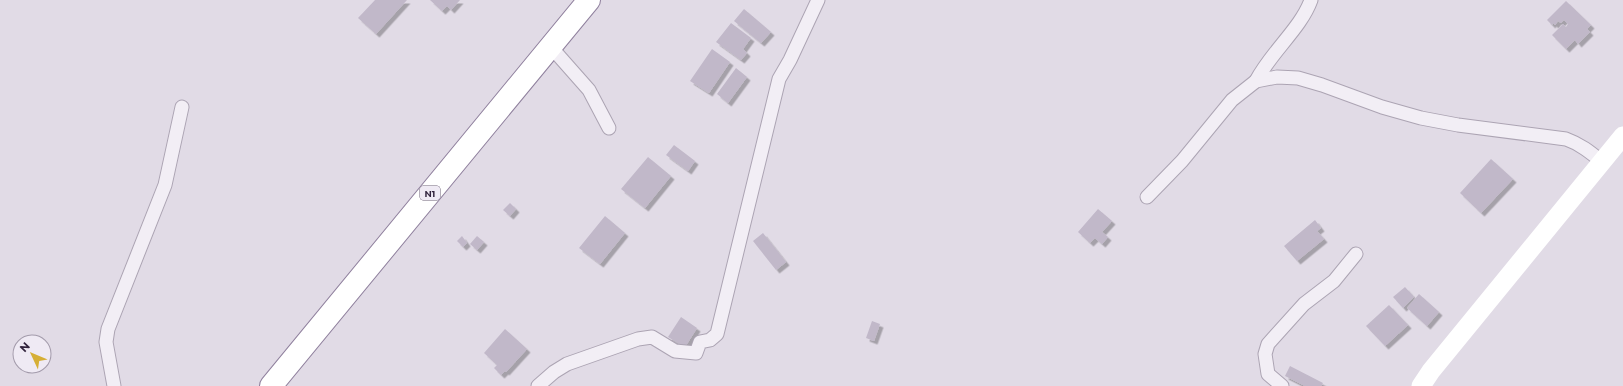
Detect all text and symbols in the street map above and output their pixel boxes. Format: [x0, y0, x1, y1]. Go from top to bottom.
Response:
road number: N1 [420, 186, 440, 200]
north arrow [12, 334, 52, 374]
text: N [17, 339, 33, 355]

